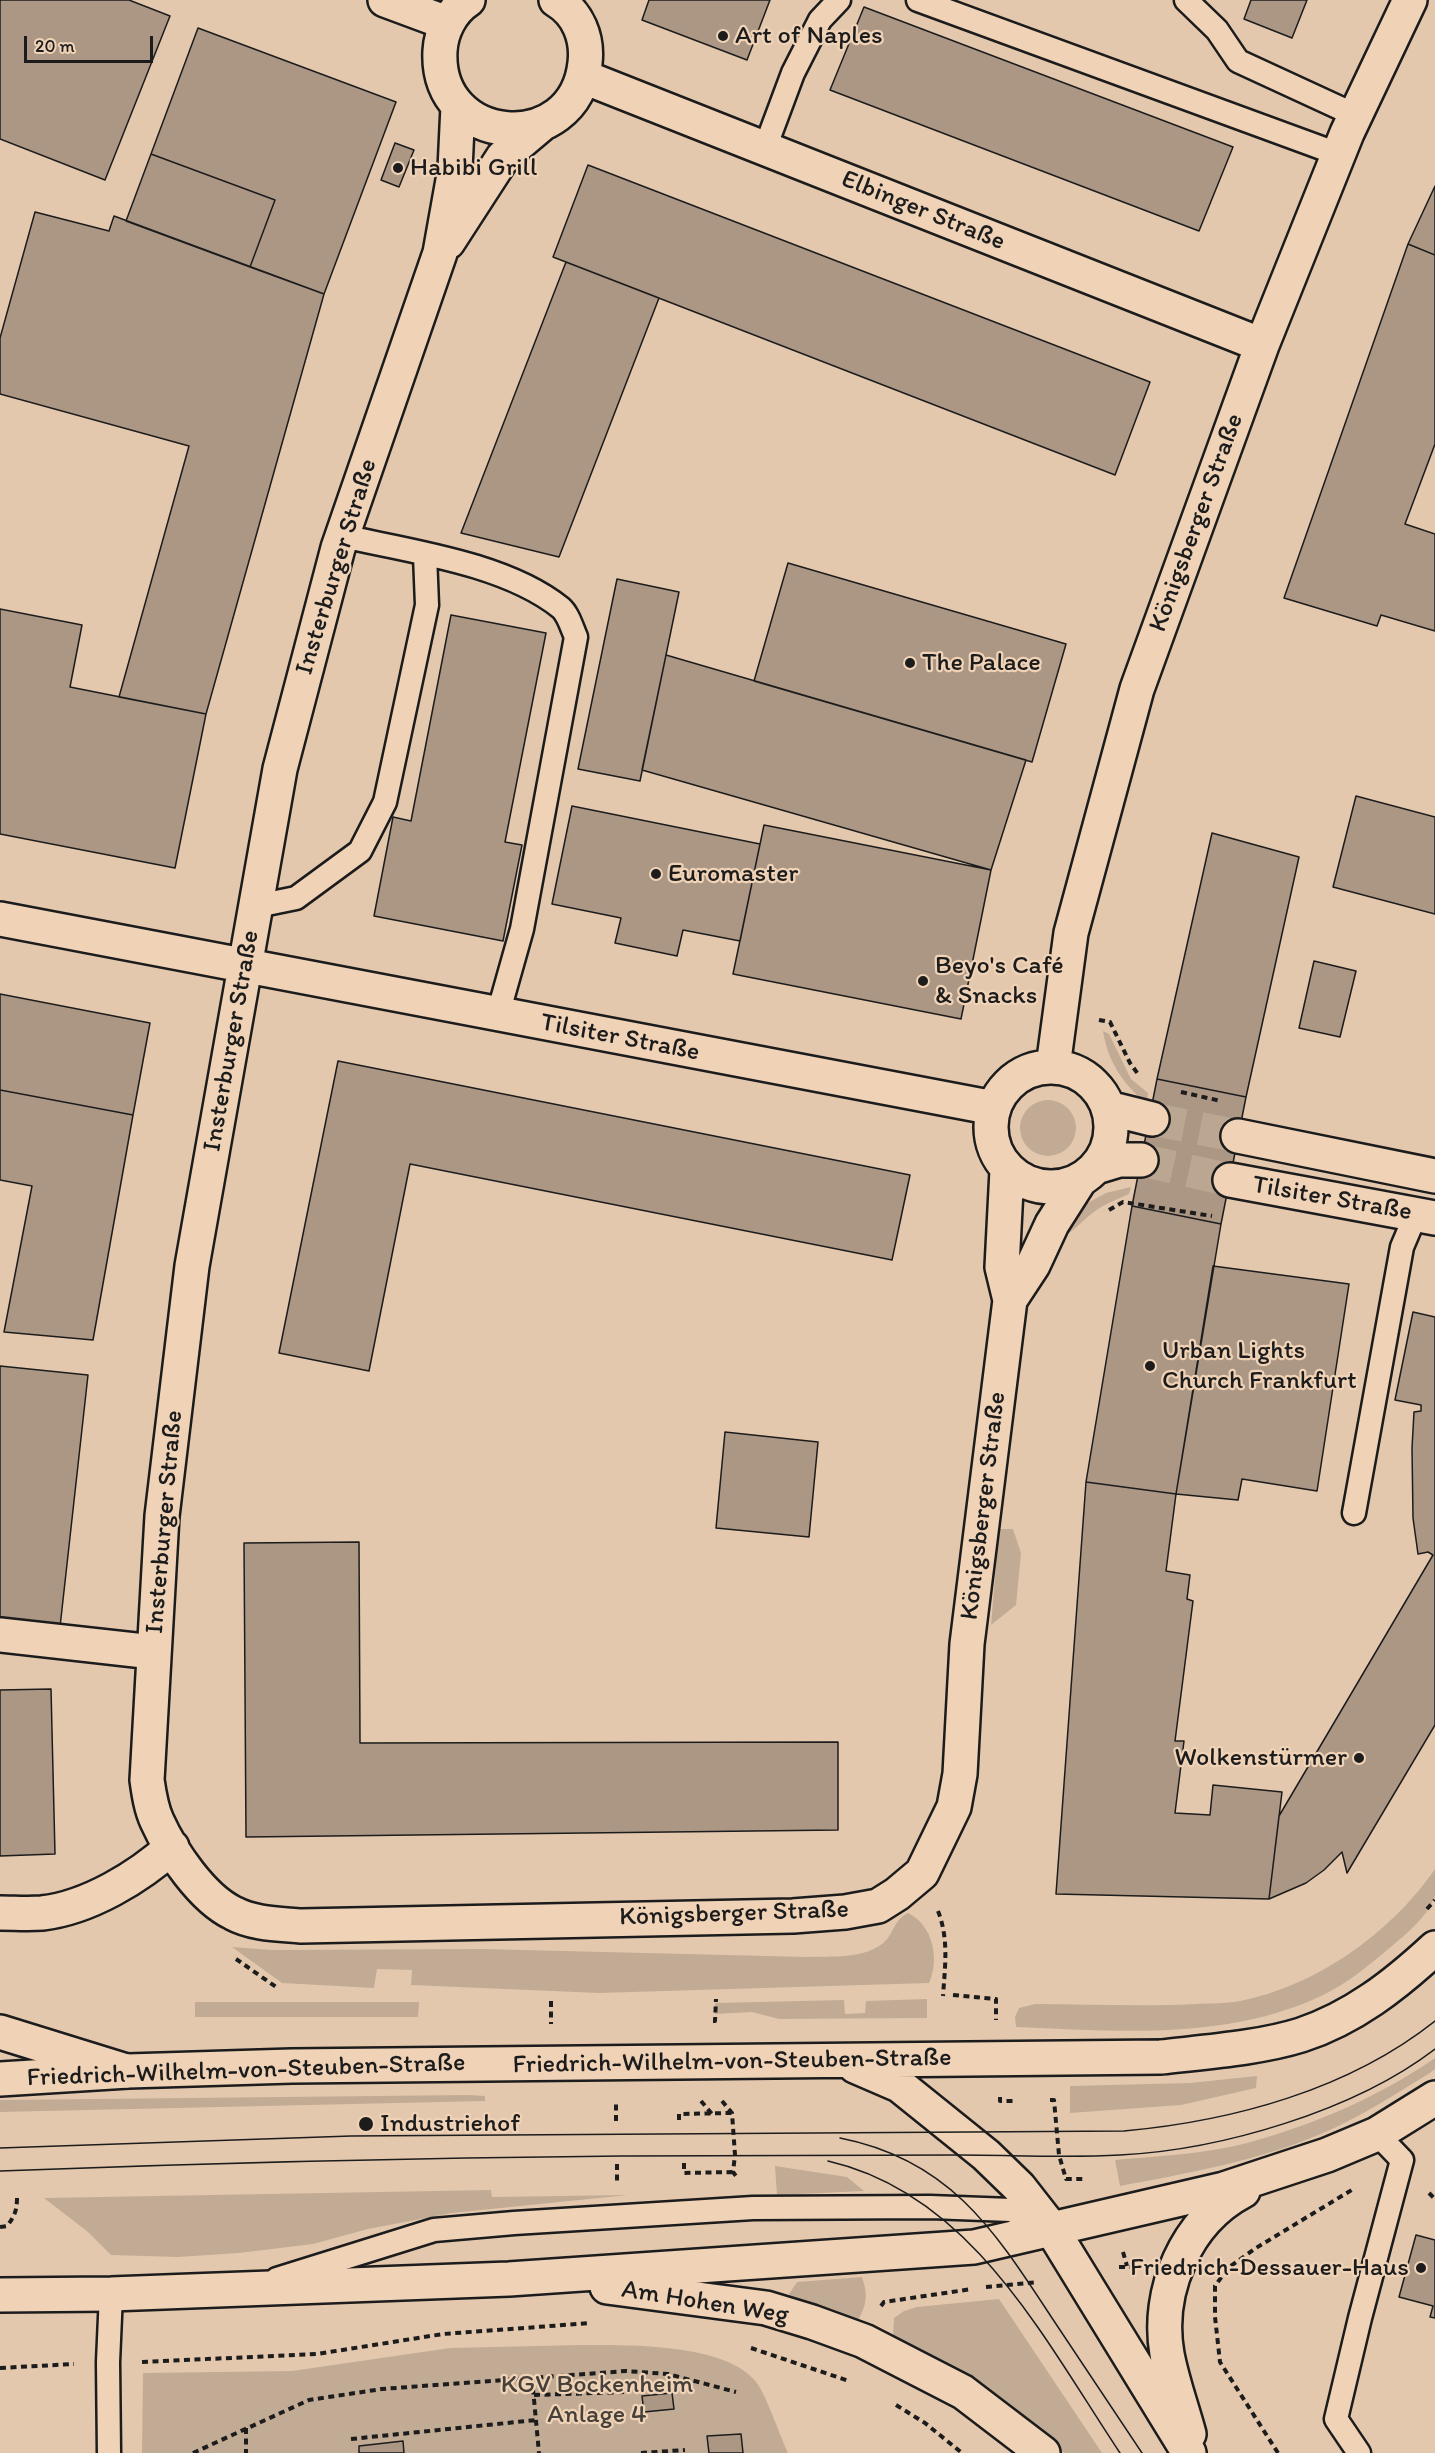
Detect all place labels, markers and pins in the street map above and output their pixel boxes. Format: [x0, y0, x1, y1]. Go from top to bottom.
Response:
place label: Art of Naples [735, 20, 883, 52]
marker: Art of Naples [716, 29, 730, 43]
place label: Habibi Grill [410, 152, 537, 184]
marker: Habibi Grill [391, 161, 405, 175]
place label: The Palace [922, 647, 1041, 679]
marker: The Palace [903, 656, 917, 670]
place label: Euromaster [668, 858, 798, 890]
marker: Euromaster [649, 867, 663, 881]
place label: Beyo's Café & Snacks [935, 950, 1064, 1012]
marker: Beyo's Café & Snacks [916, 974, 930, 988]
place label: Urban Lights Church Frankfurt [1162, 1335, 1357, 1396]
marker: Urban Lights Church Frankfurt [1143, 1359, 1157, 1373]
place label: Wolkenstürmer [1175, 1742, 1347, 1774]
marker: Wolkenstürmer [1352, 1751, 1366, 1765]
place label: Industriehof [380, 2108, 520, 2140]
marker: Industriehof [357, 2115, 375, 2133]
place label: Friedrich-Dessauer-Haus [1130, 2252, 1409, 2284]
marker: Friedrich-Dessauer-Haus [1414, 2261, 1428, 2275]

